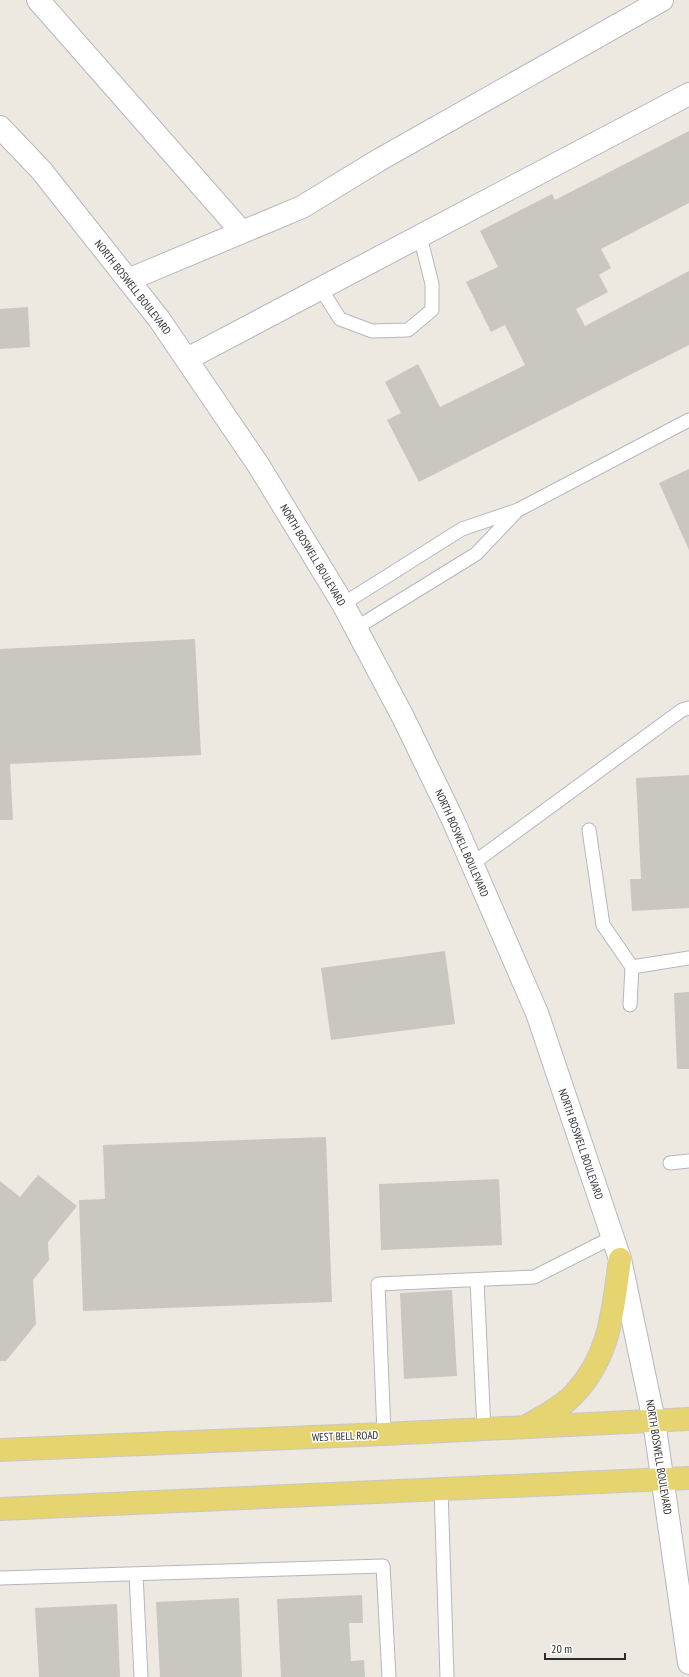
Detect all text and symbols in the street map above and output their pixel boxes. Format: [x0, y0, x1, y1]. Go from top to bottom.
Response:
street label: NORTH BOSWELL BOULEVARD [92, 237, 174, 337]
street label: NORTH BOSWELL BOULEVARD [277, 502, 349, 609]
street label: NORTH BOSWELL BOULEVARD [432, 787, 492, 899]
street label: NORTH BOSWELL BOULEVARD [555, 1087, 607, 1201]
street label: NORTH BOSWELL BOULEVARD [643, 1399, 675, 1516]
street label: WEST BELL ROAD [312, 1428, 379, 1444]
scale bar [545, 1635, 625, 1661]
text: 20 m [551, 1641, 572, 1656]

